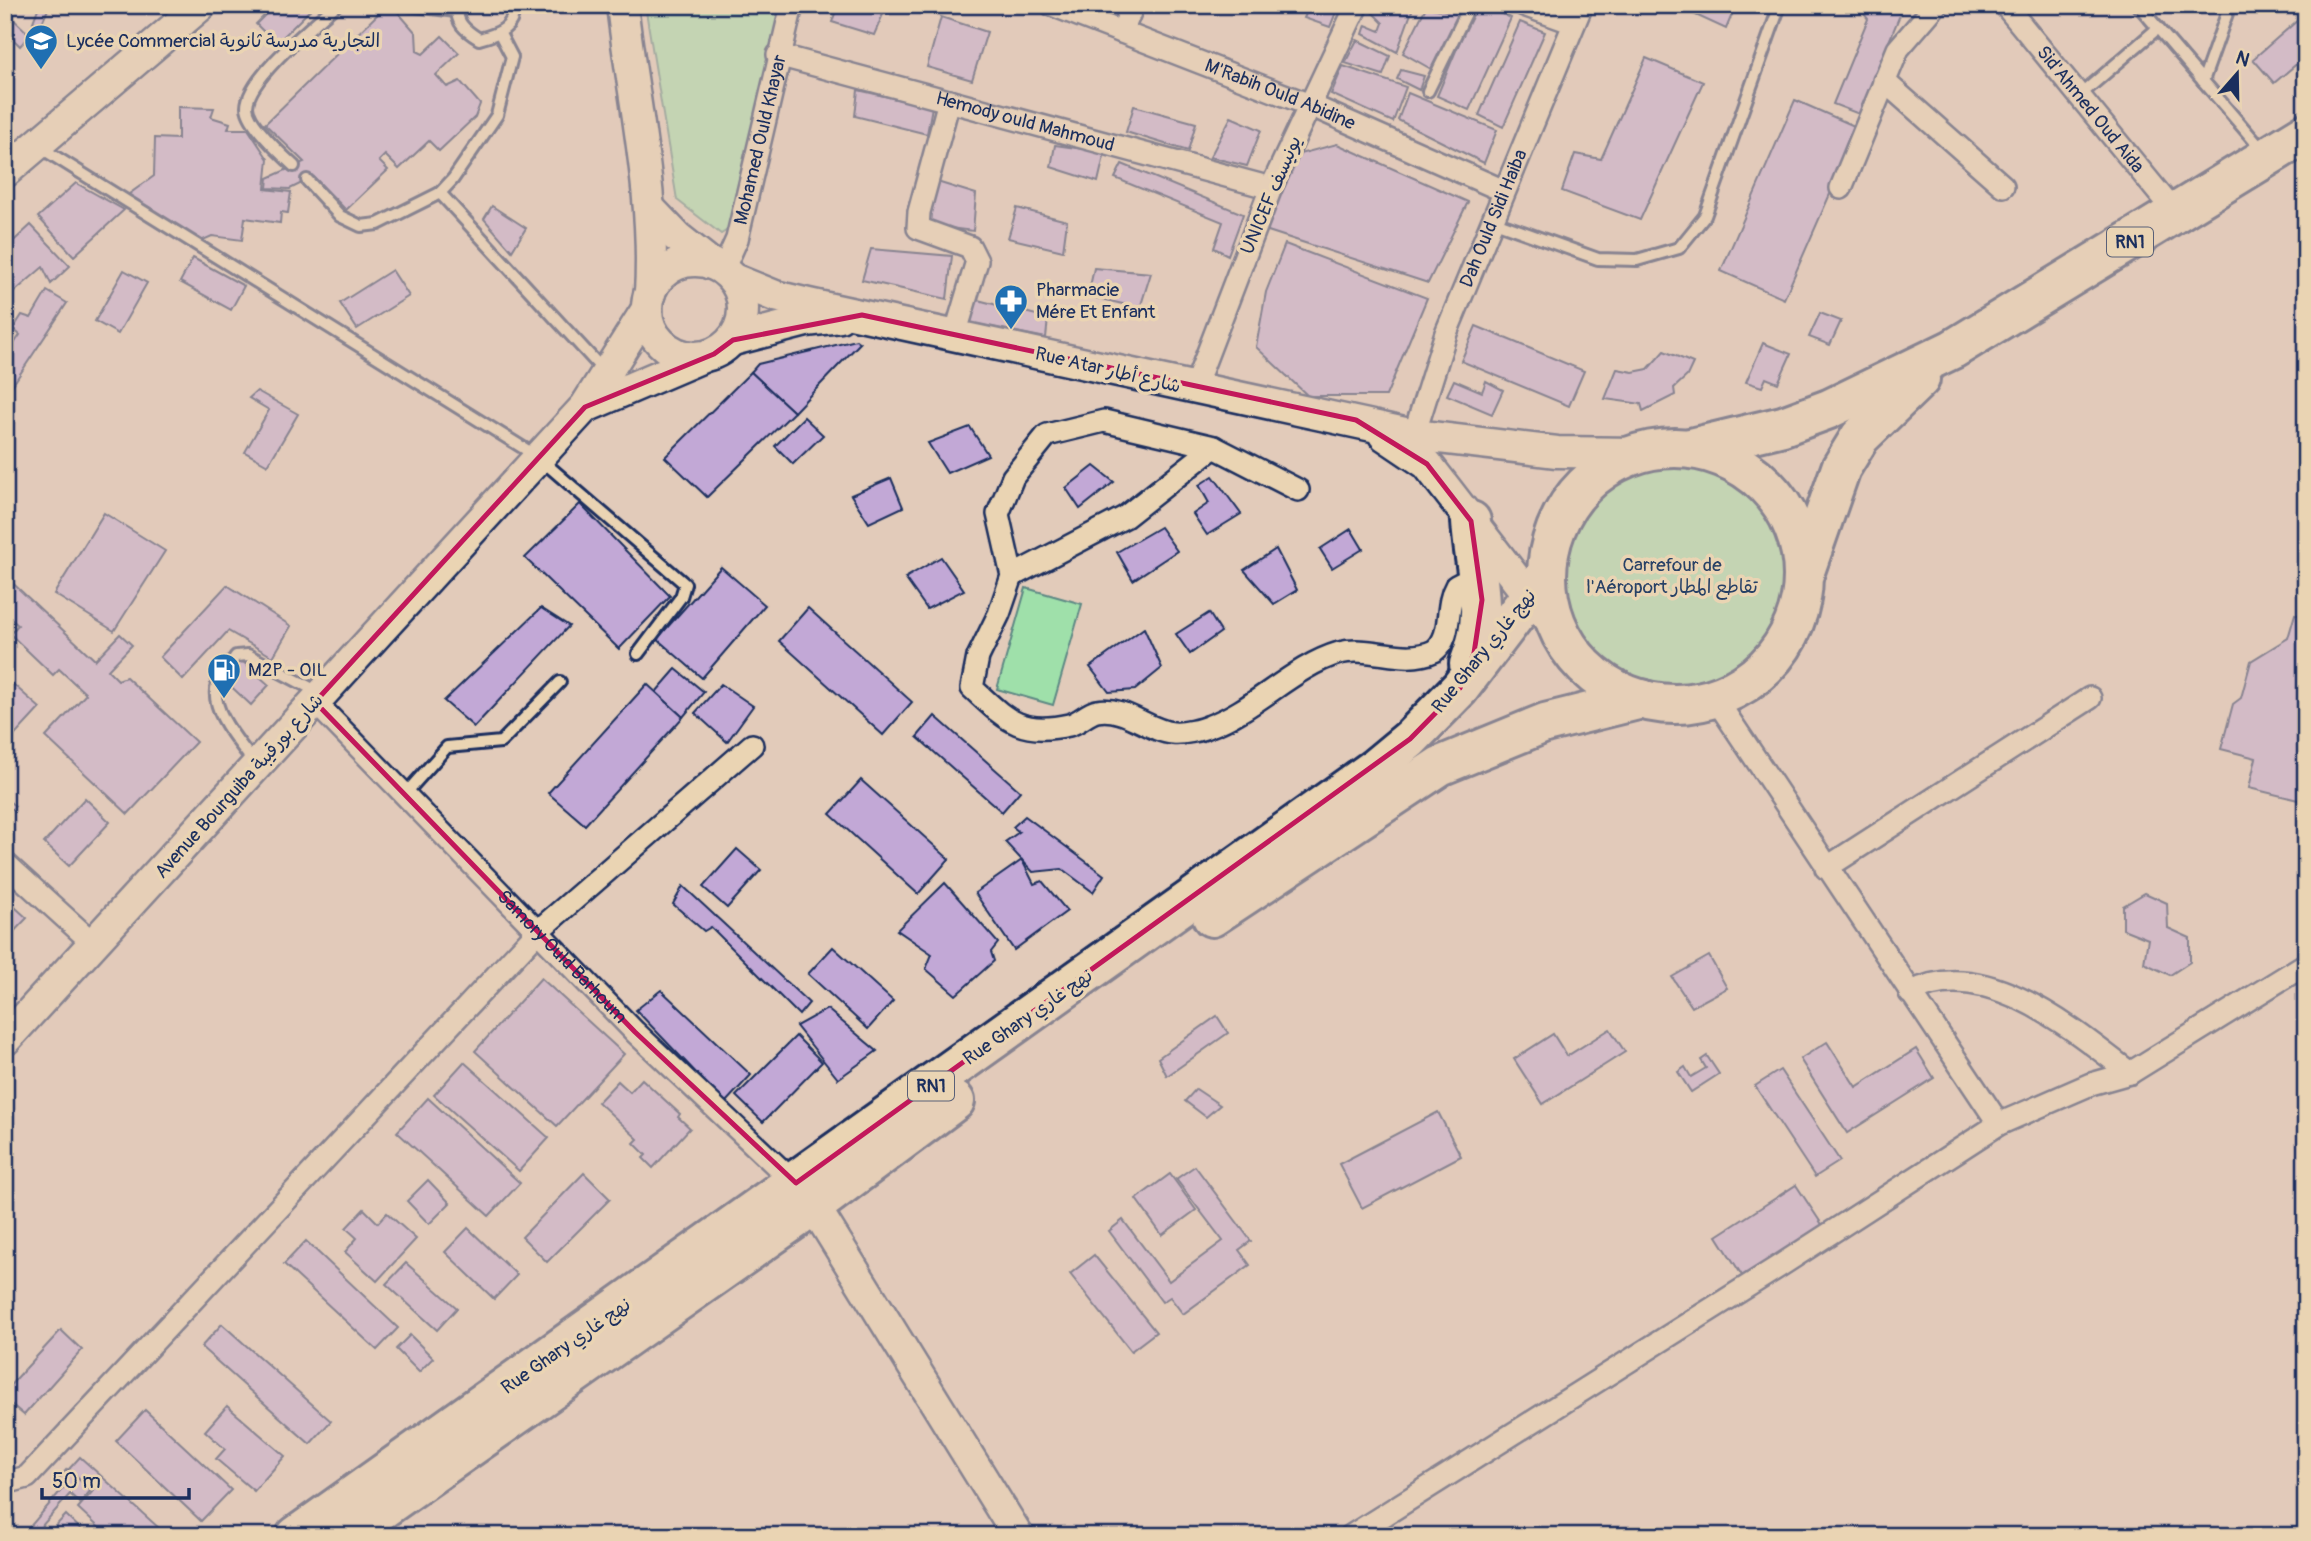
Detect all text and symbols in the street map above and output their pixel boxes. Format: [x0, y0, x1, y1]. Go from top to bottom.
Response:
school or university icon: Lycée Commercial التجارية مدرسة ثانوية [22, 22, 60, 71]
place label: Lycée Commercial التجارية مدرسة ثانوية [66, 29, 380, 53]
north arrow [2202, 38, 2272, 108]
street label: Sid'Ahmed Oud Aida [2031, 41, 2150, 178]
text: N [2232, 45, 2253, 72]
street label: Mohamed Ould Khayar [729, 52, 792, 227]
street label: M'Rabih Ould Abidine [1201, 53, 1360, 136]
street label: Hemody ould Mahmoud [933, 86, 1117, 157]
street label: UNICEF يونيسف [1235, 132, 1307, 258]
street label: Dah Ould Sidi Haiba [1454, 146, 1533, 291]
road number: RN1 [2107, 228, 2153, 256]
place label: Pharmacie Mére Et Enfant [1036, 278, 1156, 324]
pharmacy icon: Pharmacie Mére Et Enfant [992, 282, 1030, 331]
street label: Rue Atar شارع أطار [1033, 342, 1183, 399]
park label: Carrefour de l'Aéroport تقاطع المطار [1586, 553, 1758, 600]
street label: Rue Ghary نهج غاري [1427, 584, 1543, 719]
fuel station icon: M2P - OIL [205, 651, 243, 700]
place label: M2P - OIL [248, 658, 327, 682]
street label: Avenue Bourguiba شارع بورقيبة [150, 689, 329, 884]
street label: Samory Ould Barhoum [492, 885, 632, 1029]
street label: Rue Ghary نهج غاري [959, 963, 1099, 1072]
road number: RN1 [908, 1072, 954, 1100]
street label: Rue Ghary نهج غاري [497, 1292, 637, 1401]
scale bar [42, 1457, 189, 1501]
text: 50 m [52, 1468, 101, 1495]

